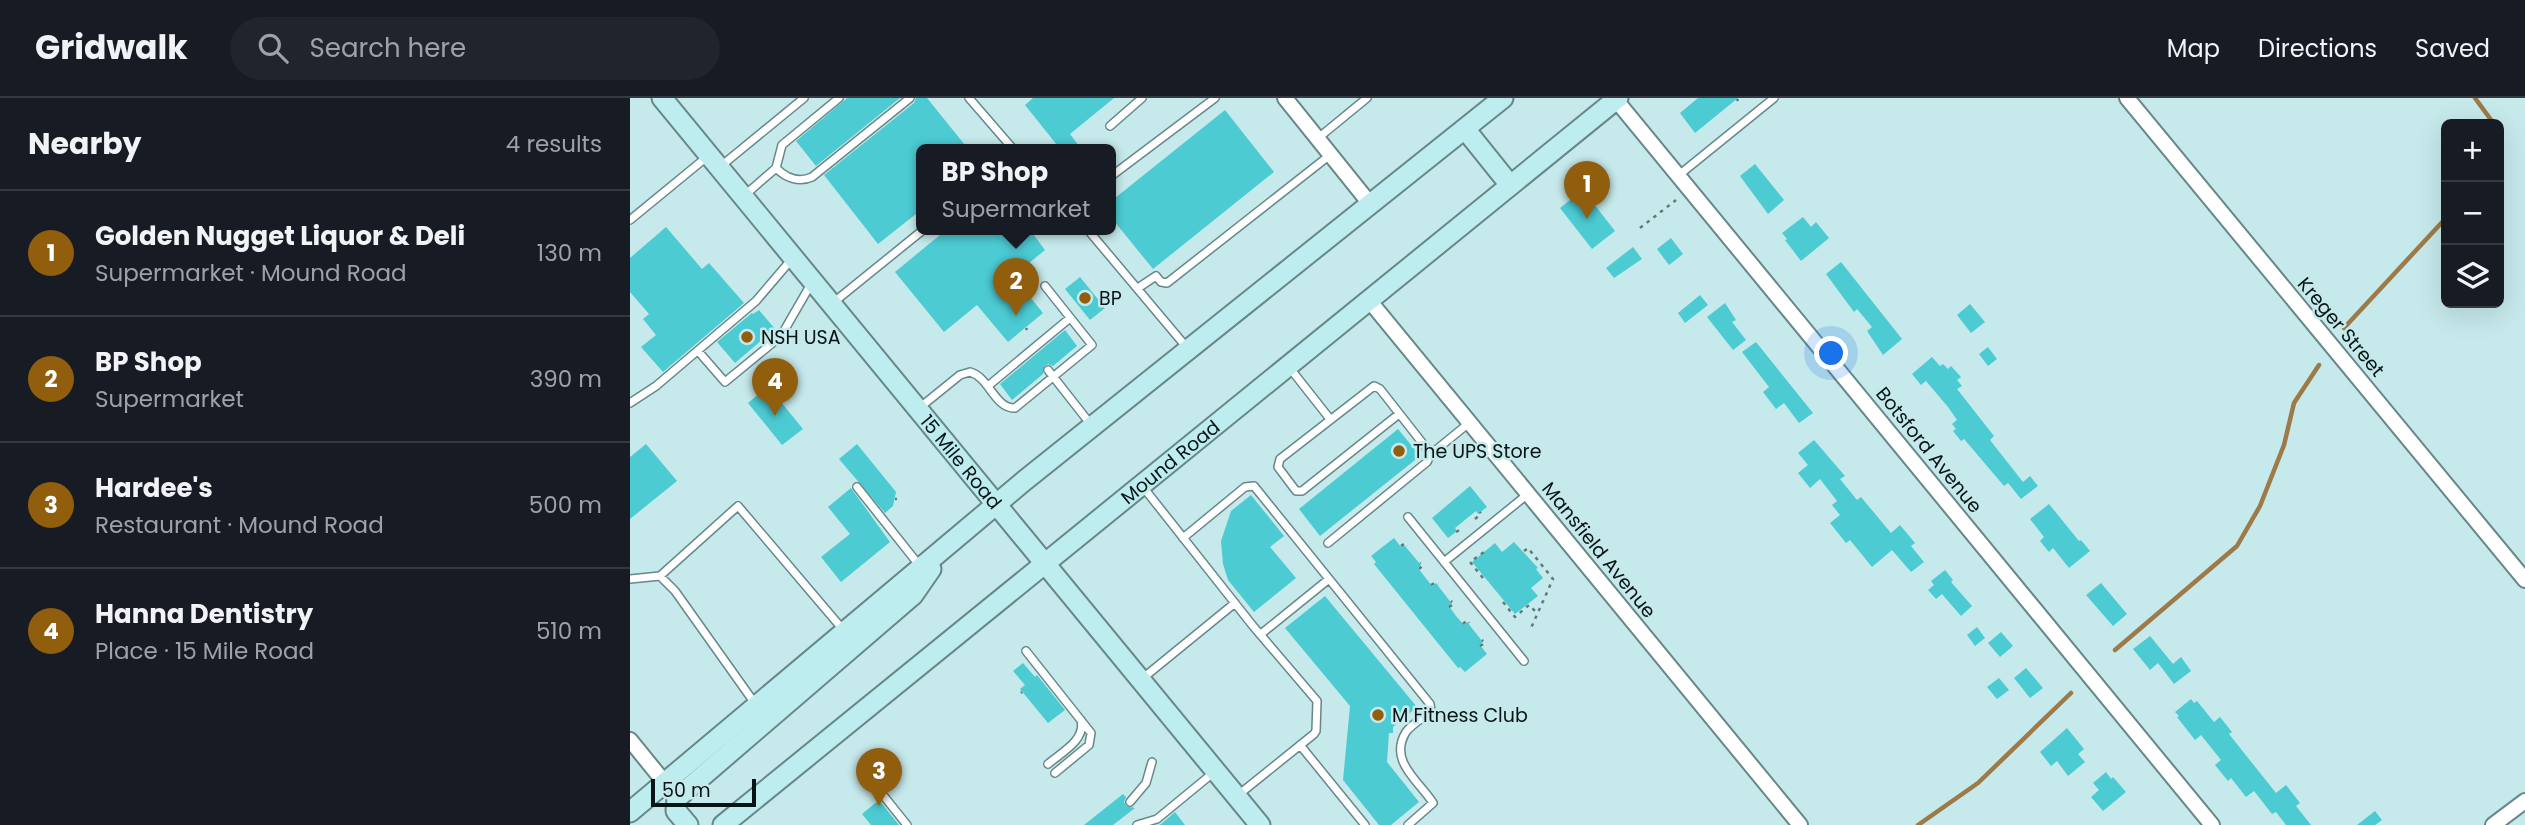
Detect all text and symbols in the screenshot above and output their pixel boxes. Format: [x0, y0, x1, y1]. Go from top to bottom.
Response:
search box [230, 17, 720, 80]
text: Gridwalk [35, 24, 188, 71]
icon: search [254, 29, 292, 67]
text: Search here [310, 30, 466, 66]
text: Map [2167, 32, 2220, 65]
text: Directions [2258, 32, 2377, 65]
text: Saved [2415, 32, 2490, 65]
map controls [2441, 119, 2504, 308]
button: + [2441, 119, 2504, 182]
text: Nearby [28, 122, 142, 165]
text: 4 results [506, 128, 602, 160]
popup [916, 144, 1116, 235]
text: BP Shop [942, 154, 1048, 190]
pin: 1 [1564, 161, 1610, 219]
button: − [2441, 182, 2504, 245]
text: Supermarket [942, 193, 1090, 225]
text: Golden Nugget Liquor & Deli [95, 218, 465, 254]
text: 1 [47, 237, 55, 269]
text: 130 m [537, 237, 602, 269]
button: layers [2441, 245, 2504, 308]
text: Supermarket · Mound Road [95, 257, 407, 289]
pin: 2 [993, 258, 1039, 316]
street label: Kreger Street [2291, 271, 2391, 383]
place label: BP [1099, 285, 1122, 312]
marker: BP [1077, 290, 1093, 306]
place label: NSH USA [761, 324, 841, 351]
marker: NSH USA [739, 329, 755, 345]
your location [1814, 336, 1848, 370]
text: BP Shop [95, 344, 202, 380]
pin: 4 [752, 358, 798, 416]
text: 2 [44, 363, 58, 395]
text: 390 m [530, 363, 602, 395]
street label: Botsford Avenue [1870, 381, 1988, 519]
text: Supermarket [95, 383, 244, 415]
street label: 15 Mile Road [914, 409, 1008, 515]
street label: Mound Road [1115, 413, 1225, 510]
place label: The UPS Store [1413, 438, 1541, 465]
marker: The UPS Store [1391, 443, 1407, 459]
text: Hardee's [95, 470, 213, 506]
street label: Mansfield Avenue [1536, 476, 1662, 624]
text: 3 [44, 489, 58, 521]
text: 500 m [529, 489, 602, 521]
text: Restaurant · Mound Road [95, 509, 384, 541]
text: Hanna Dentistry [95, 596, 313, 632]
text: 4 [43, 615, 59, 647]
text: 510 m [536, 615, 602, 647]
text: Place · 15 Mile Road [95, 635, 314, 667]
place label: M Fitness Club [1392, 702, 1528, 729]
marker: M Fitness Club [1370, 707, 1386, 723]
pin: 3 [856, 748, 902, 806]
scale bar [651, 776, 756, 808]
text: 50 m [662, 777, 711, 804]

